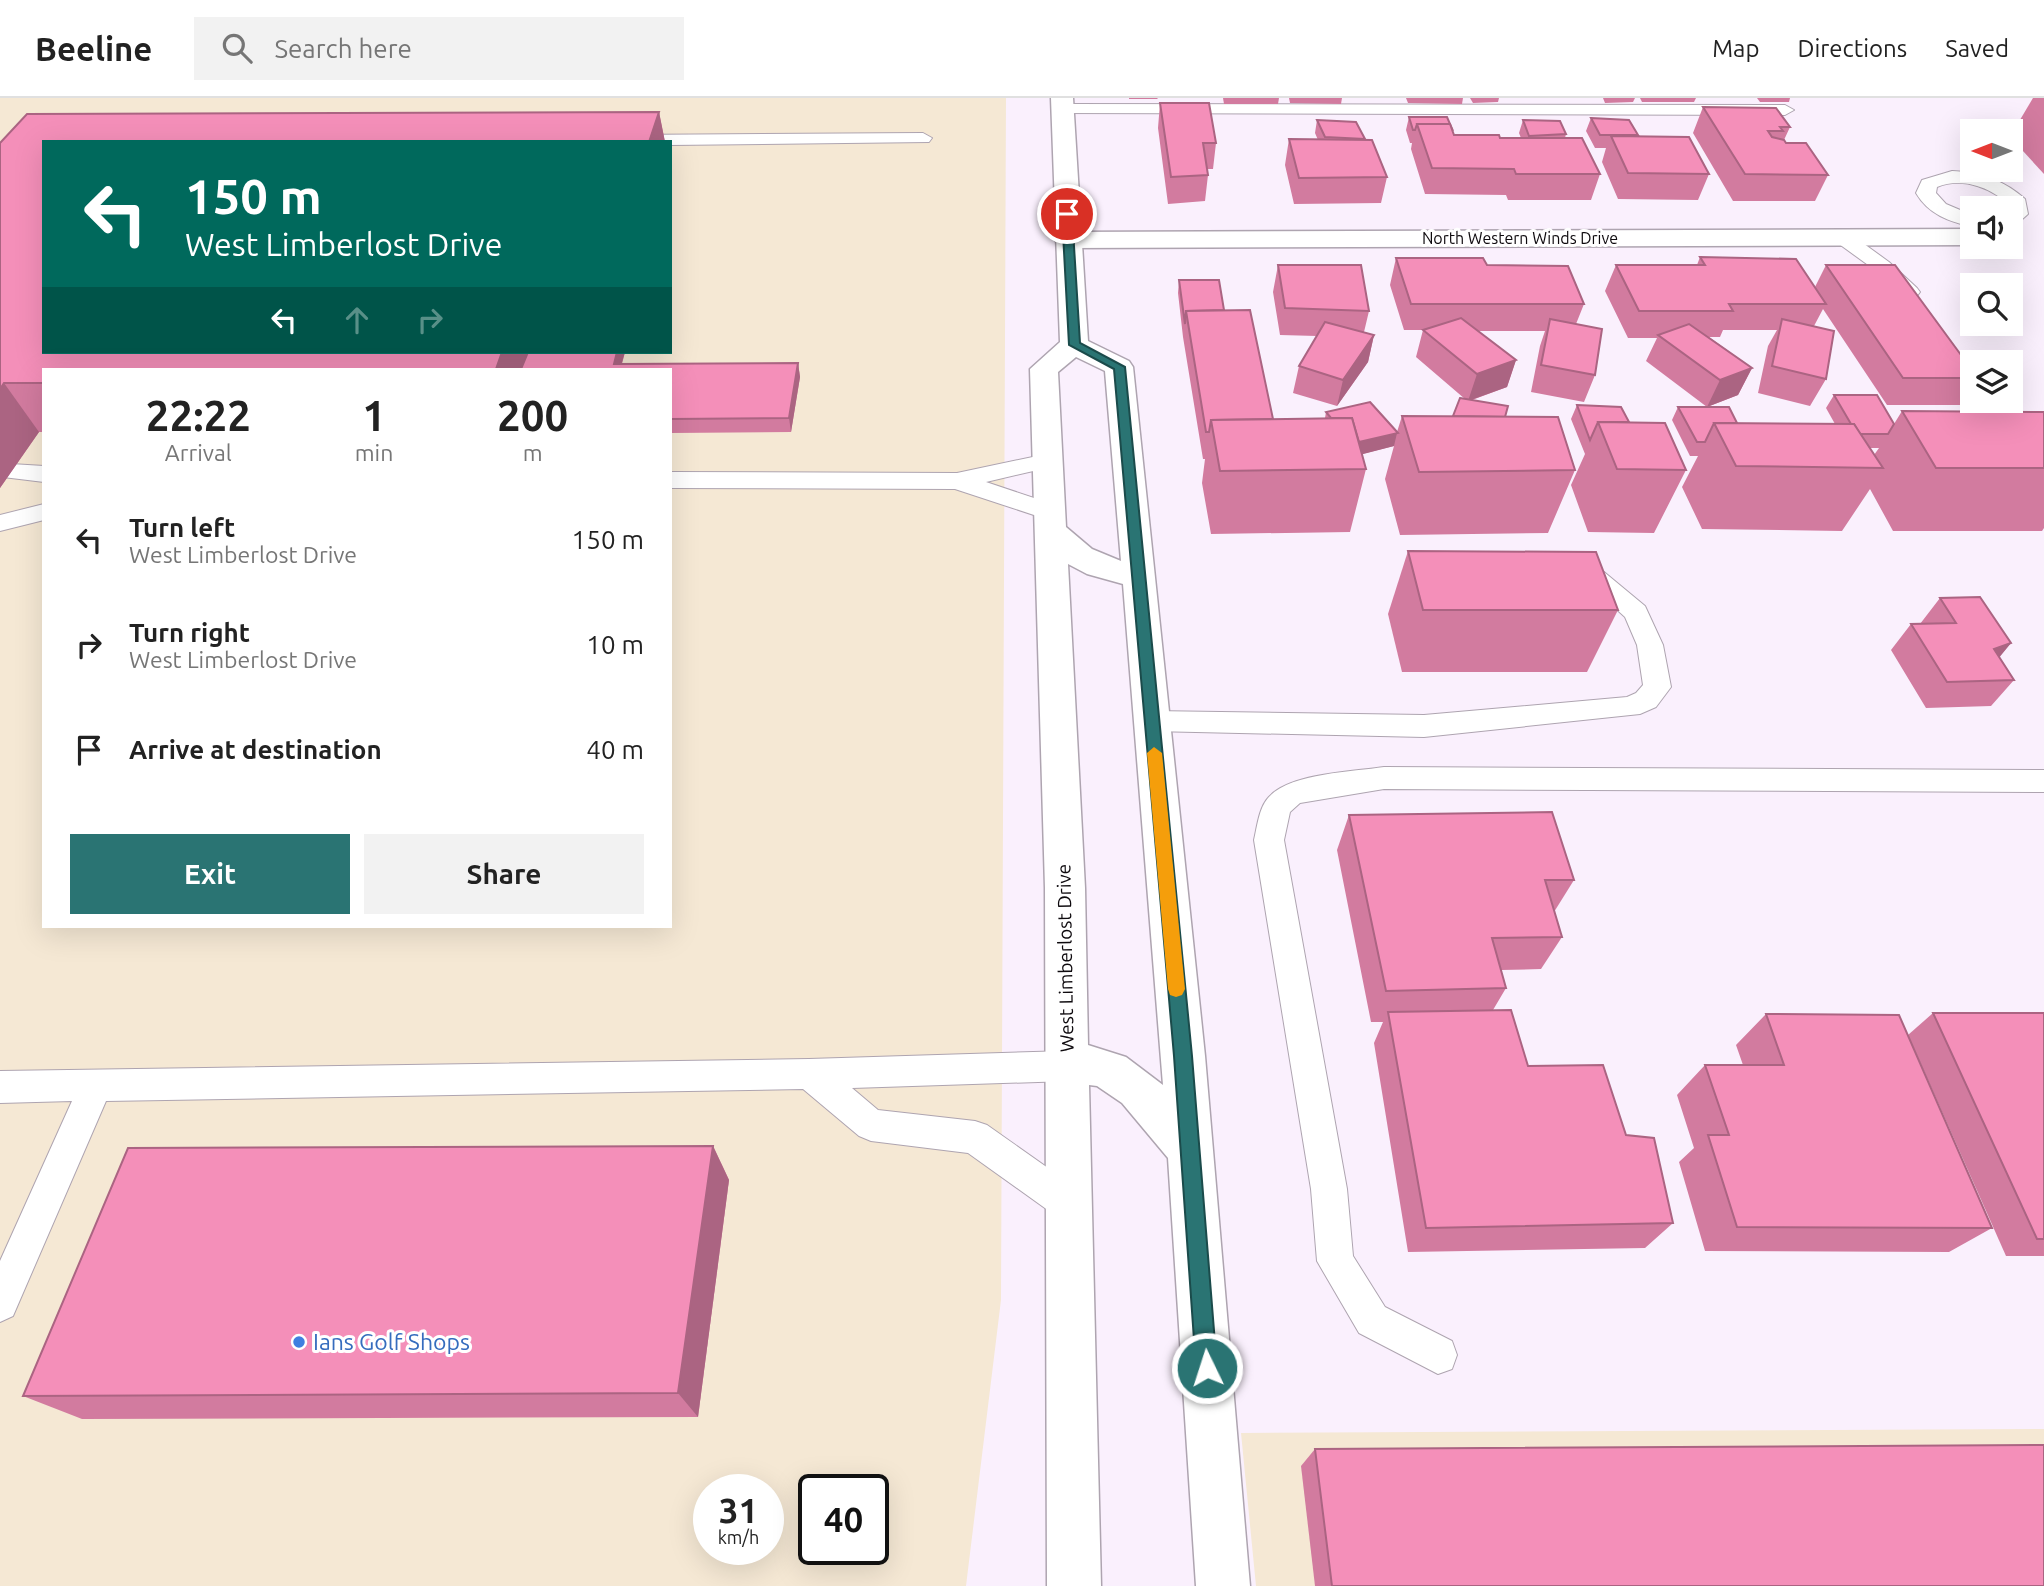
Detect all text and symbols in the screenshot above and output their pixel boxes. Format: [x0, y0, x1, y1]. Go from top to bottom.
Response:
search box [194, 17, 684, 80]
icon: search [218, 29, 256, 67]
text: Beeline [35, 30, 152, 67]
text: Search here [274, 34, 412, 63]
text: Map [1712, 35, 1759, 62]
text: Directions [1797, 35, 1907, 62]
text: Saved [1945, 35, 2009, 62]
north arrow [1960, 119, 2023, 182]
map controls [1960, 119, 2023, 413]
icon: left [70, 168, 161, 259]
text: 150 m [185, 168, 322, 223]
pin [1037, 184, 1097, 244]
icon: arrive [1048, 195, 1086, 233]
button: sound [1960, 196, 2023, 259]
text: West Limberlost Drive [185, 226, 502, 262]
street label: North Western Winds Drive [1422, 229, 1618, 247]
button: search [1960, 273, 2023, 336]
icon: left [265, 301, 303, 339]
icon: ahead [338, 301, 376, 339]
icon: right [411, 301, 449, 339]
button: layers [1960, 350, 2023, 413]
text: 22:22 [146, 392, 251, 439]
text: 1 [362, 392, 386, 439]
text: 200 [497, 392, 568, 439]
text: Arrival [165, 440, 232, 465]
text: min [355, 440, 393, 465]
text: m [523, 440, 543, 465]
text: Turn left [129, 513, 235, 542]
icon: left [70, 521, 108, 559]
text: 150 m [572, 525, 644, 554]
text: West Limberlost Drive [129, 542, 357, 567]
text: Turn right [129, 618, 250, 647]
icon: right [70, 626, 108, 664]
text: 10 m [586, 630, 644, 659]
text: West Limberlost Drive [129, 647, 357, 672]
icon: arrive [70, 731, 108, 769]
text: Arrive at destination [129, 735, 382, 764]
text: 40 m [586, 735, 644, 764]
button: Exit [70, 834, 350, 914]
button: Share [364, 834, 644, 914]
street label: West Limberlost Drive [1052, 864, 1078, 1052]
place label: Ians Golf Shops [313, 1329, 470, 1354]
position arrow [1170, 1331, 1244, 1405]
marker: Ians Golf Shops [291, 1334, 307, 1350]
speed limit sign: 40 [798, 1474, 889, 1565]
text: 31 [719, 1490, 758, 1530]
text: km/h [718, 1527, 759, 1547]

